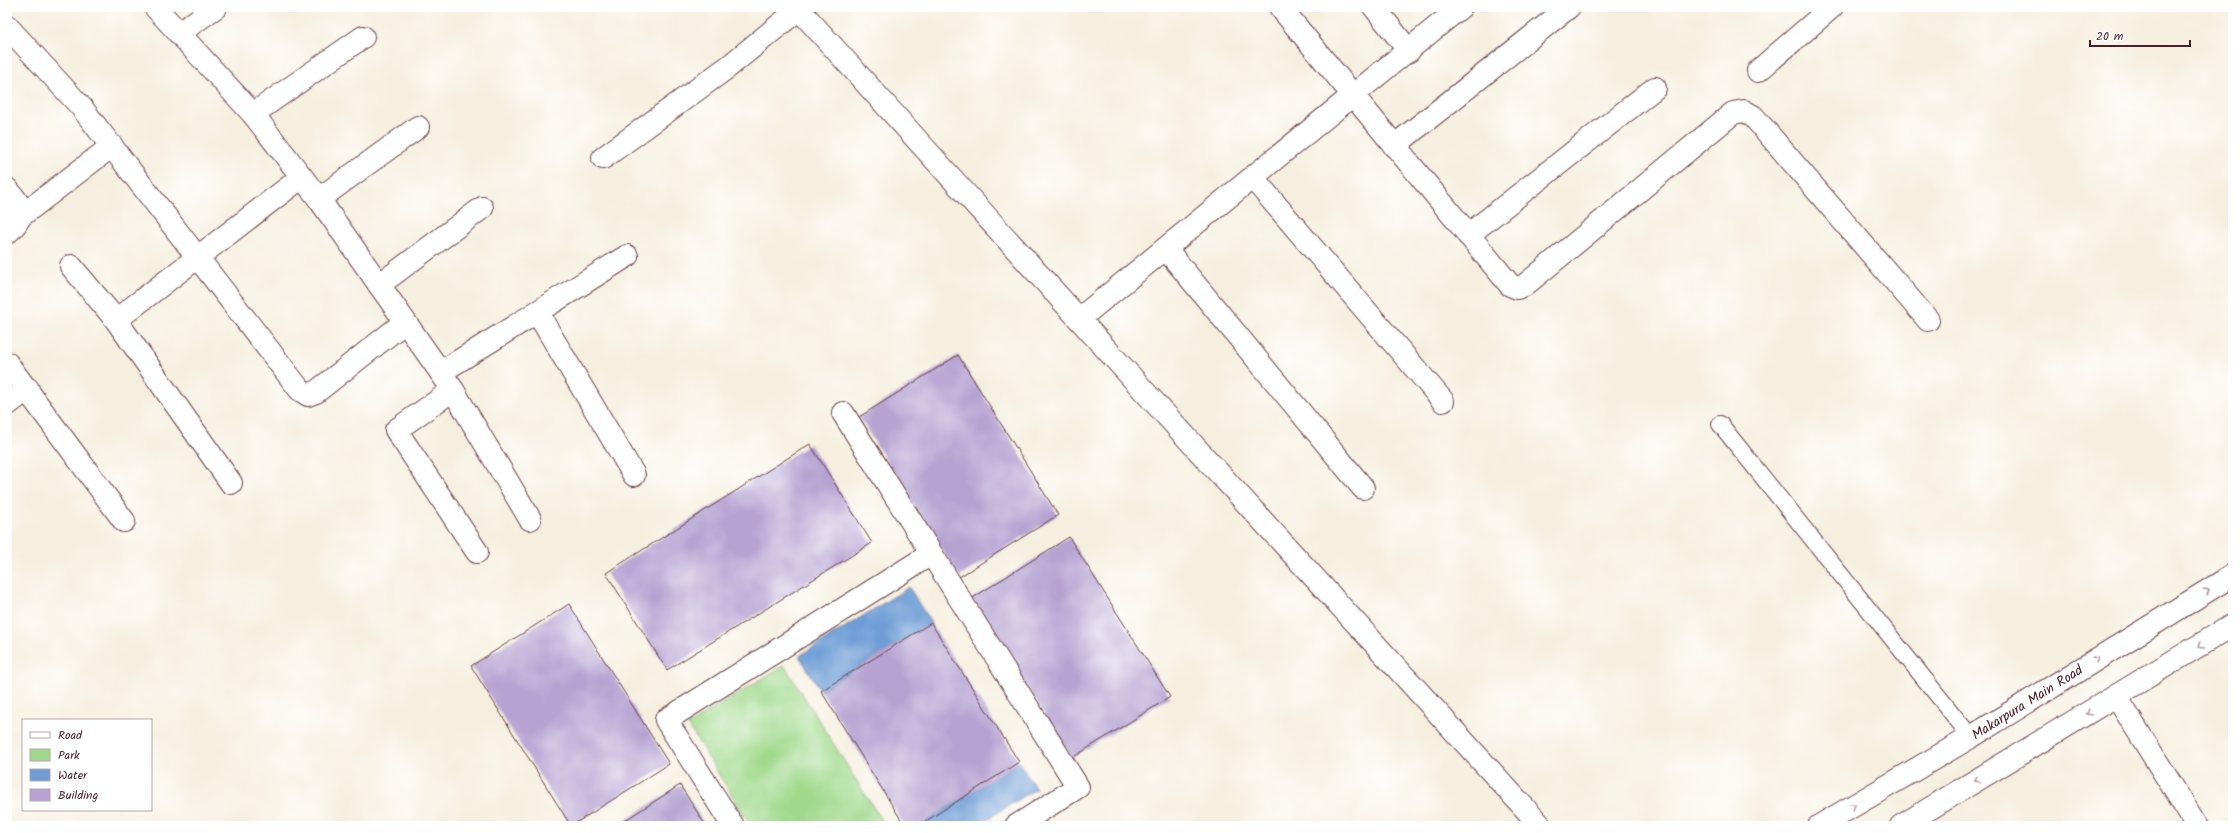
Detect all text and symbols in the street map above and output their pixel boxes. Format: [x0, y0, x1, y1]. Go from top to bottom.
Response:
scale bar [2090, 22, 2190, 48]
text: 20 m [2096, 27, 2124, 46]
one-way arrow [2203, 588, 2210, 596]
one-way arrow [2197, 641, 2204, 648]
one-way arrow [2092, 657, 2099, 664]
street label: Makarpura Main Road [1968, 659, 2088, 746]
one-way arrow [2086, 708, 2093, 716]
legend [22, 719, 152, 811]
text: Road [58, 726, 83, 745]
text: Park [58, 746, 80, 765]
text: Water [58, 766, 88, 785]
one-way arrow [1974, 775, 1981, 783]
text: Building [58, 786, 98, 805]
one-way arrow [1849, 804, 1856, 811]

